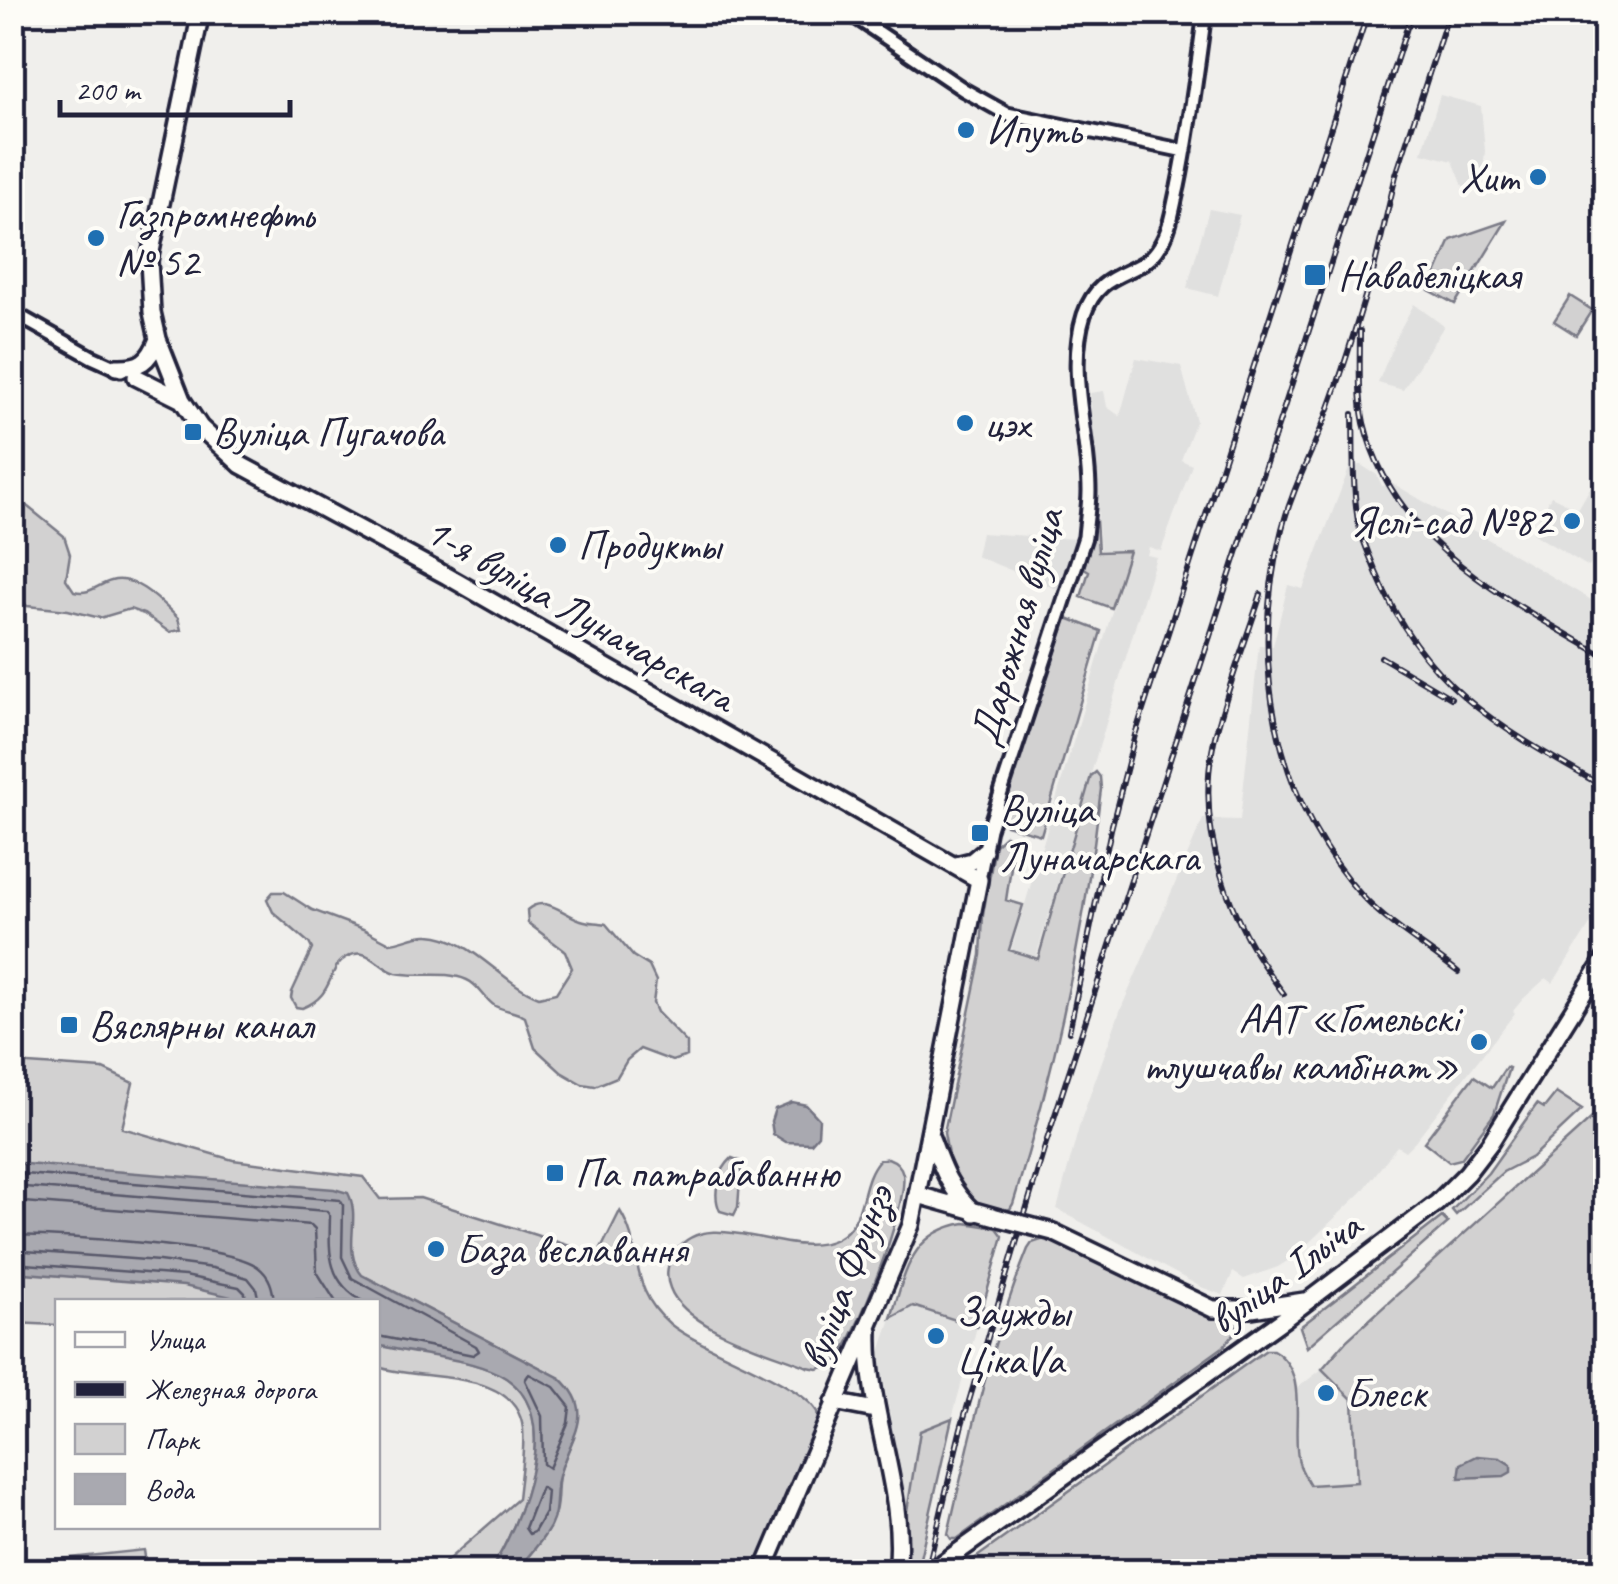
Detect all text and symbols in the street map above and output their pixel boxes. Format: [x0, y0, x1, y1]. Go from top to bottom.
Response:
scale bar [60, 55, 290, 117]
text: 200 m [75, 71, 142, 109]
place label: Ипуть [986, 104, 1084, 157]
marker: Ипуть [955, 119, 977, 141]
place label: Хит [1460, 151, 1521, 204]
marker: Хит [1527, 166, 1549, 188]
place label: Газпромнефть № 52 [116, 188, 316, 289]
marker: Газпромнефть № 52 [85, 227, 107, 249]
place label: Навабеліцкая [1338, 249, 1523, 302]
marker: Навабеліцкая [1302, 262, 1328, 288]
place label: цэх [985, 397, 1033, 450]
place label: Вуліца Пугачова [213, 406, 447, 459]
marker: цэх [954, 412, 976, 434]
marker: Вуліца Пугачова [182, 421, 204, 443]
place label: Яслі-сад №82 [1351, 495, 1555, 548]
street label: Дарожная вуліца [958, 500, 1077, 752]
street label: 1-я вуліца Луначарскага [416, 504, 748, 726]
marker: Яслі-сад №82 [1561, 510, 1583, 532]
place label: Продукты [578, 519, 723, 572]
marker: Продукты [547, 534, 569, 556]
place label: Вуліца Луначарскага [1000, 783, 1202, 884]
marker: Вуліца Луначарскага [969, 822, 991, 844]
place label: ААТ «Гомельскі тлушчавы камбінат» [1143, 992, 1464, 1093]
place label: Вяслярны канал [89, 999, 316, 1052]
marker: Вяслярны канал [58, 1014, 80, 1036]
marker: ААТ «Гомельскі тлушчавы камбінат» [1468, 1031, 1490, 1053]
place label: Па патрабаванню [575, 1147, 842, 1200]
marker: Па патрабаванню [544, 1162, 566, 1184]
street label: вуліца Фрунзэ [787, 1176, 906, 1376]
street label: вуліца Ільіча [1198, 1198, 1374, 1346]
place label: База веславання [456, 1223, 689, 1276]
marker: База веславання [425, 1238, 447, 1260]
place label: Заужды ЦікаVа [956, 1286, 1072, 1387]
legend [55, 1299, 380, 1529]
text: Улица [145, 1320, 206, 1358]
marker: Заужды ЦікаVа [925, 1325, 947, 1347]
place label: Блеск [1346, 1367, 1429, 1420]
text: Железная дорога [145, 1370, 318, 1408]
marker: Блеск [1315, 1382, 1337, 1404]
text: Парк [145, 1420, 201, 1458]
text: Вода [145, 1470, 196, 1508]

